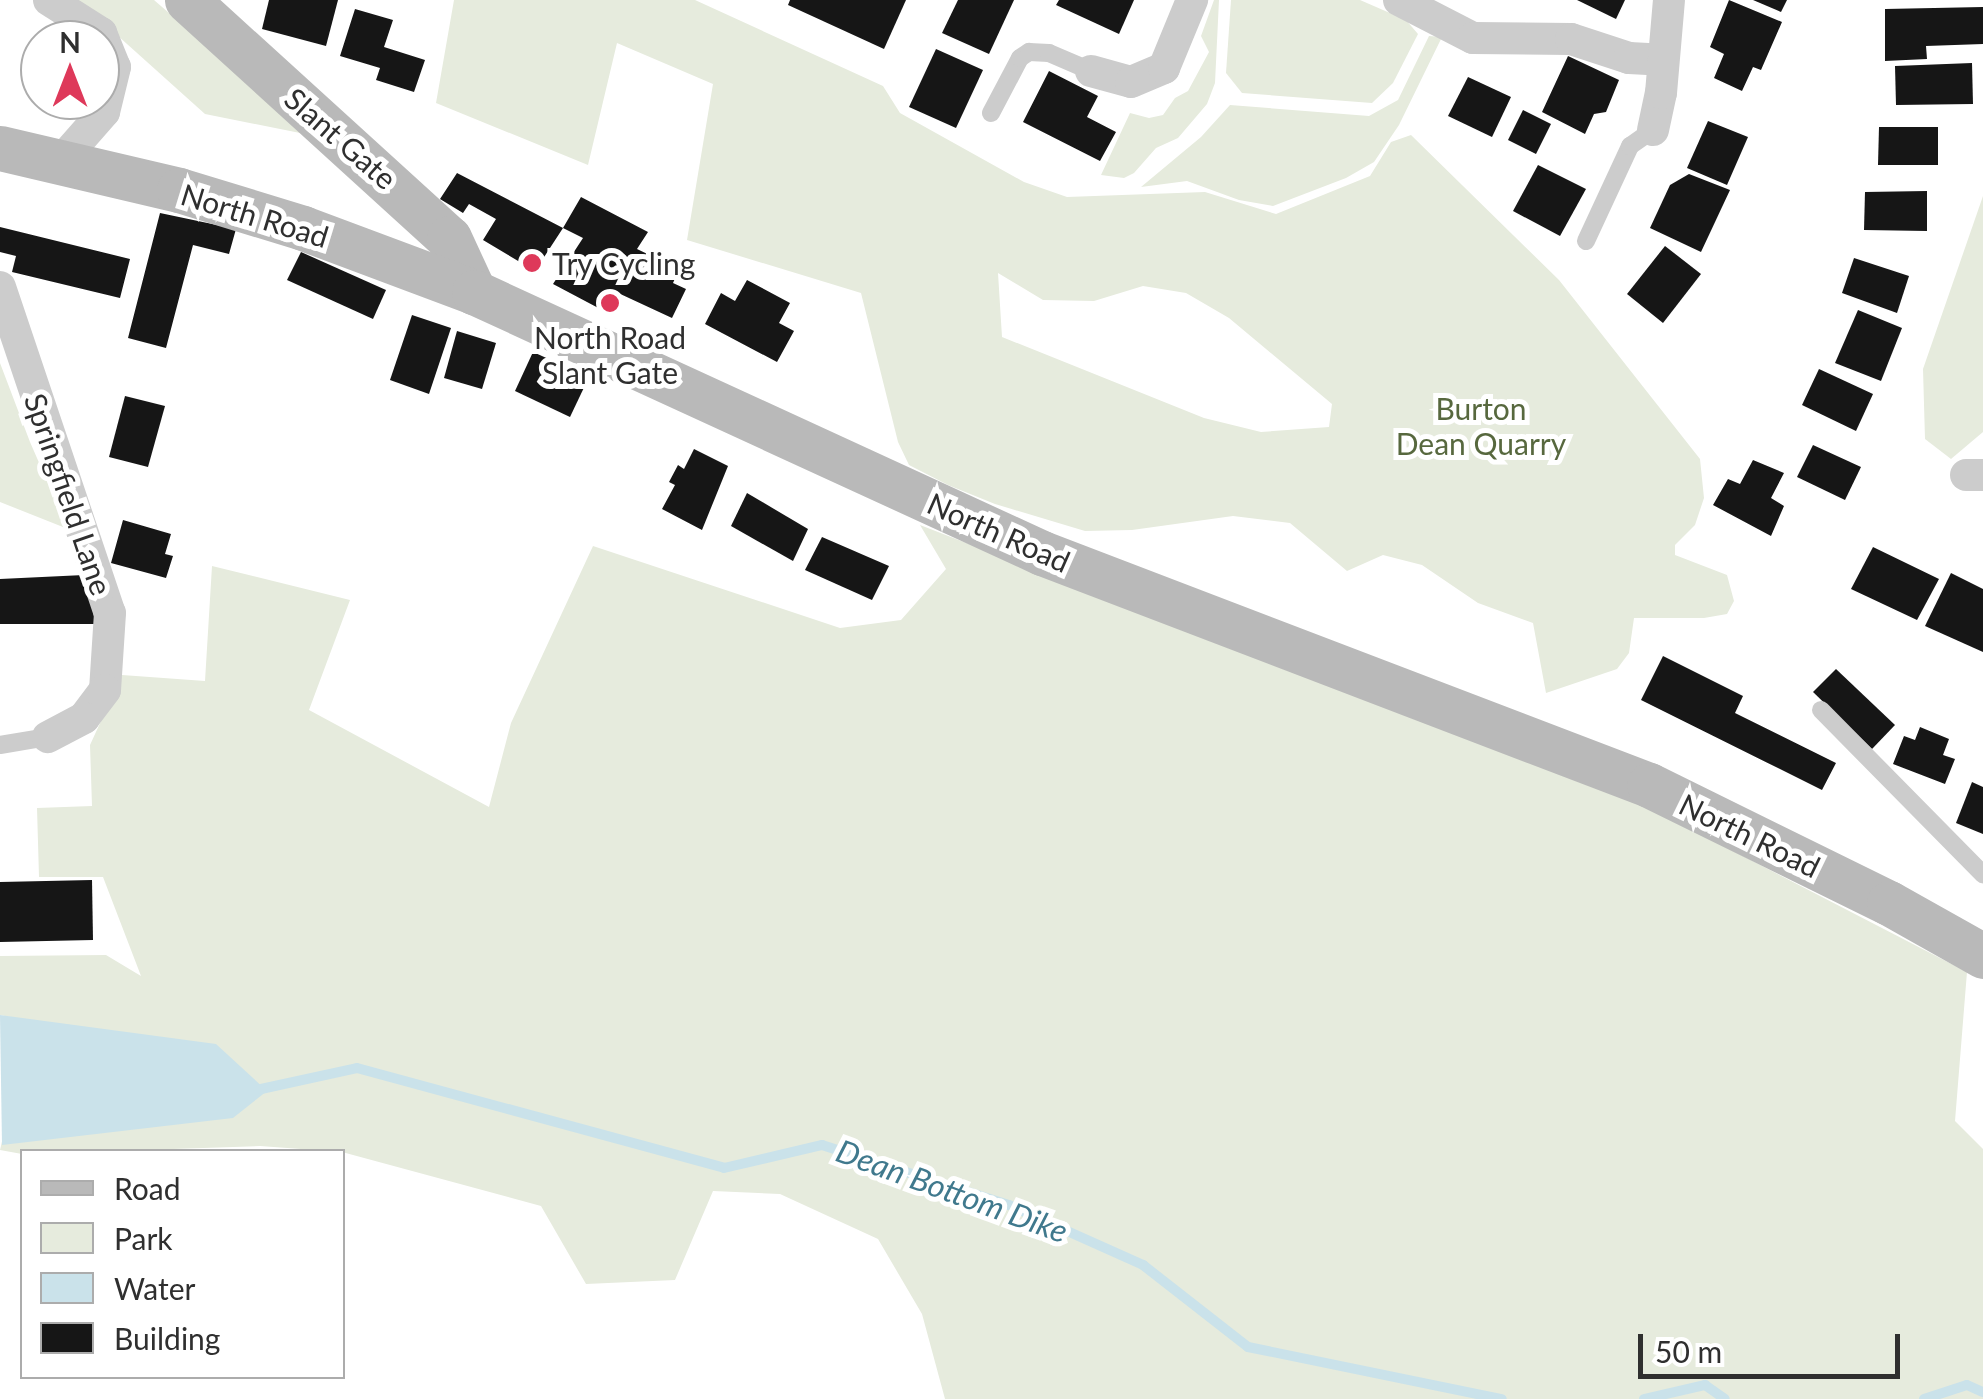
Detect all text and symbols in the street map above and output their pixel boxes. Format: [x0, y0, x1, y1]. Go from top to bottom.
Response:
north arrow [20, 20, 120, 120]
text: N [59, 25, 81, 59]
street label: Slant Gate [278, 80, 404, 196]
street label: North Road [177, 176, 333, 254]
place label: Try Cycling [552, 245, 696, 281]
marker: Try Cycling [521, 252, 543, 274]
marker: North Road Slant Gate [599, 292, 621, 314]
place label: North Road Slant Gate [534, 319, 686, 390]
street label: Springfield Lane [18, 389, 120, 599]
park label: Burton Dean Quarry [1396, 390, 1566, 460]
street label: North Road [922, 485, 1076, 579]
street label: North Road [1674, 785, 1826, 885]
water label: Dean Bottom Dike [831, 1131, 1073, 1251]
legend [20, 1149, 345, 1379]
text: Road [114, 1170, 181, 1206]
text: Park [114, 1220, 173, 1256]
text: Water [114, 1270, 196, 1306]
scale bar [1643, 1314, 1906, 1376]
text: Building [114, 1320, 220, 1356]
text: 50 m [1655, 1333, 1722, 1369]

